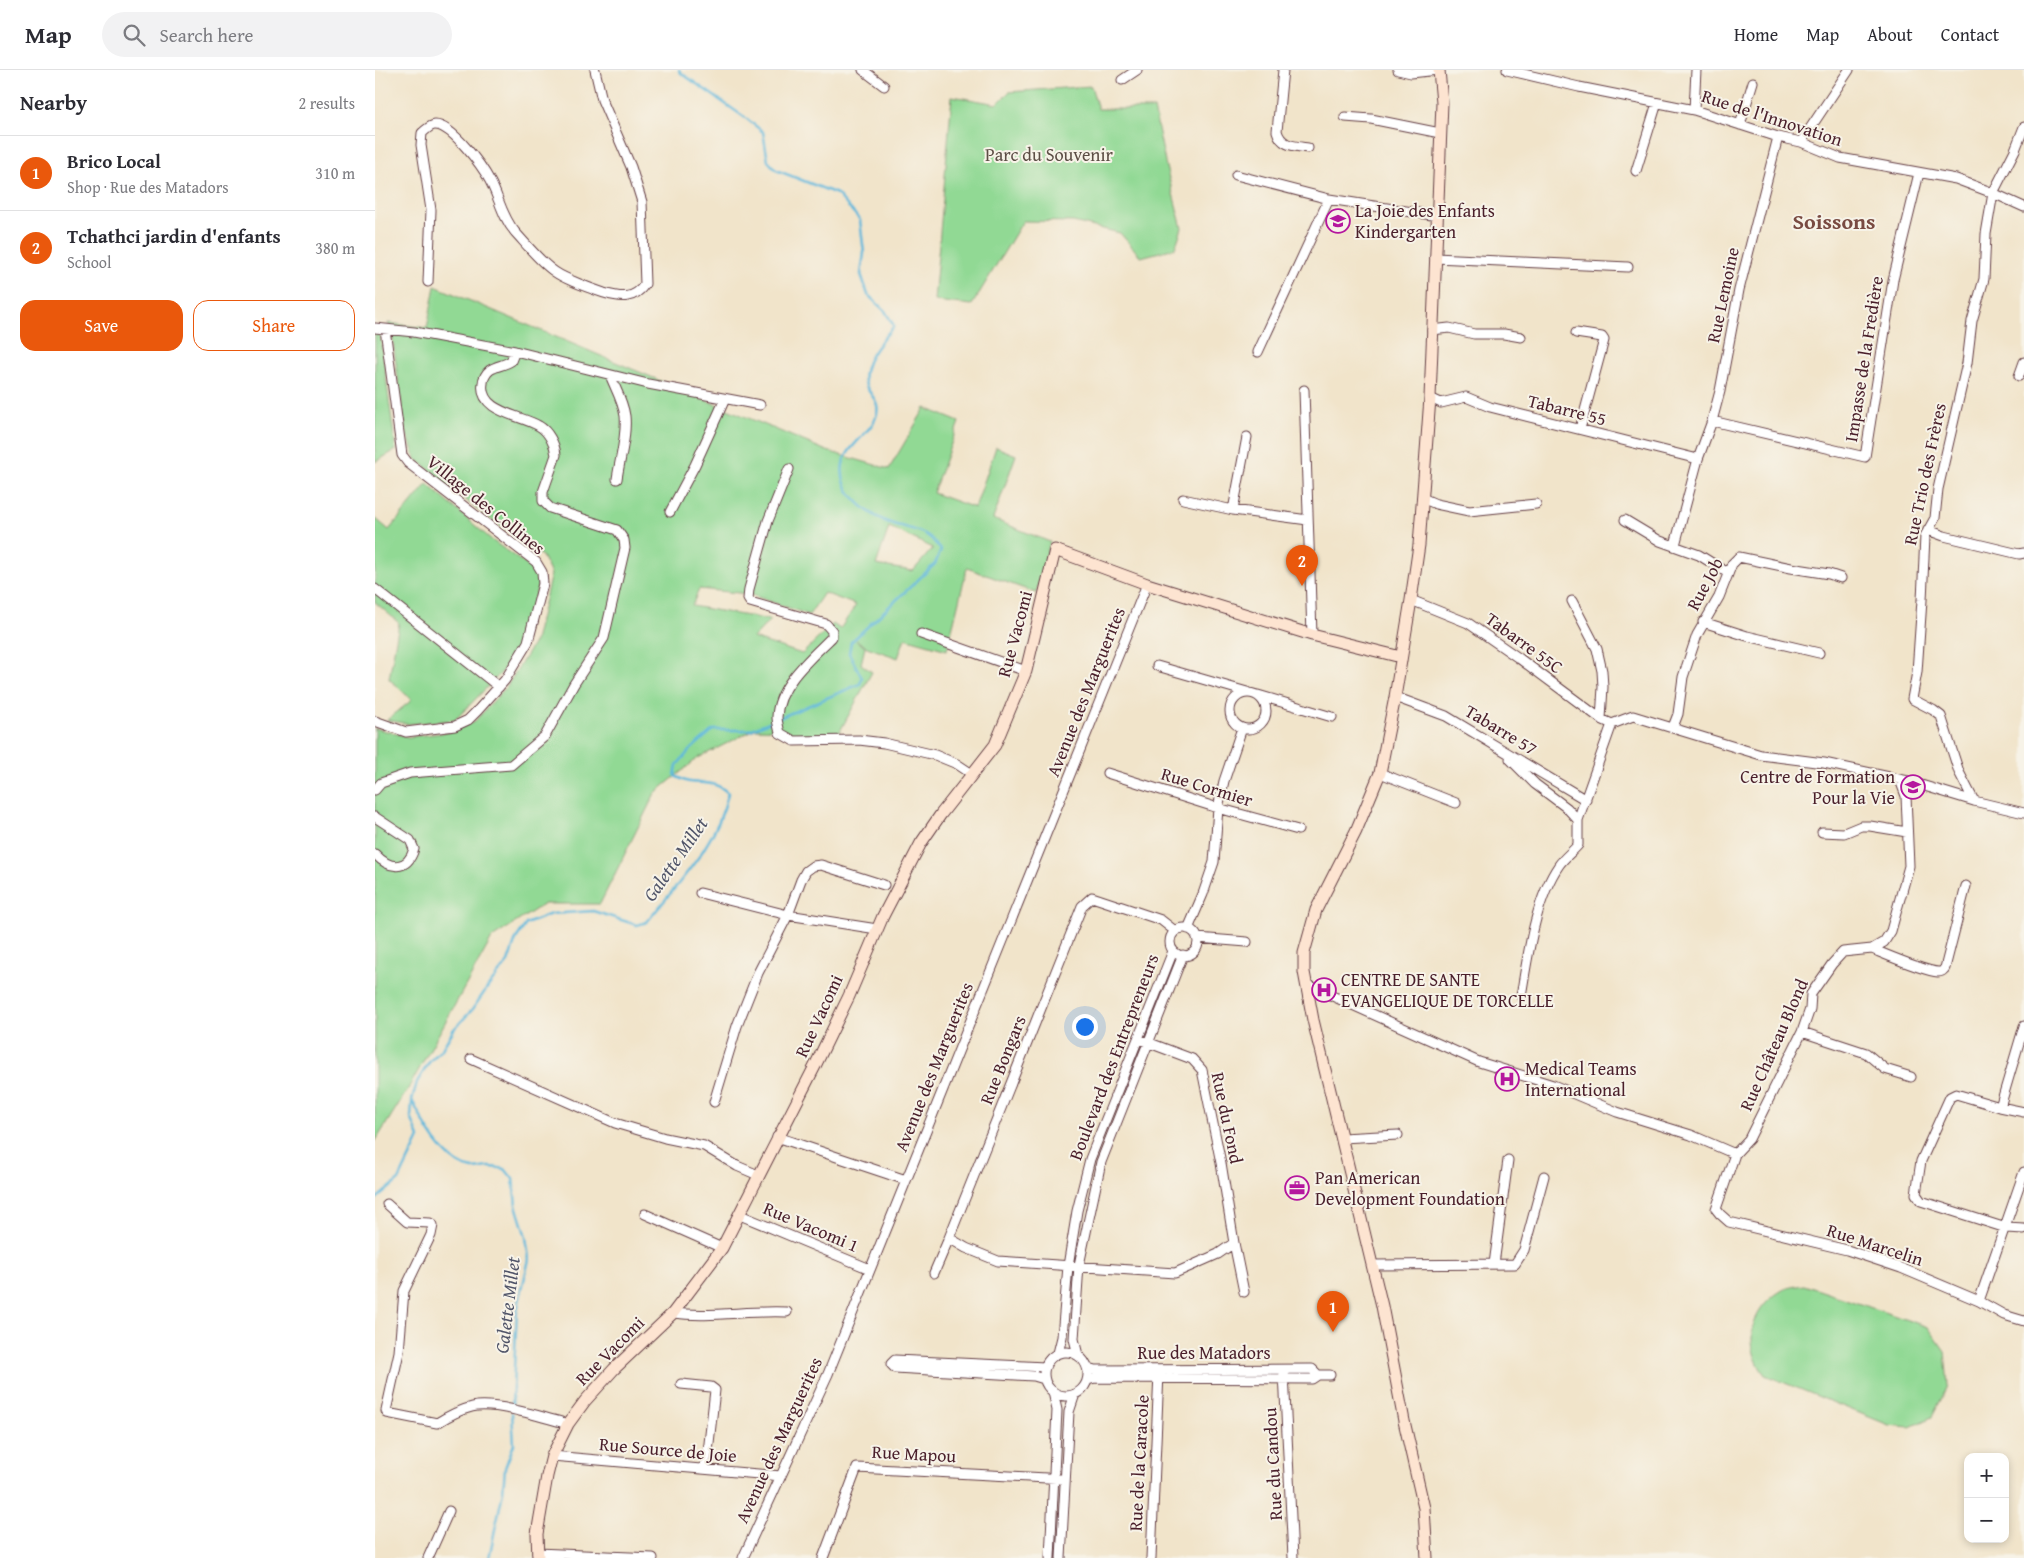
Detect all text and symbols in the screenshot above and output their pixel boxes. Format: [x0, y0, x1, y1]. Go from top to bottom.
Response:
search box [102, 12, 452, 57]
text: Map [25, 17, 72, 52]
icon: search [120, 21, 148, 49]
text: Search here [160, 21, 253, 49]
text: Home [1734, 21, 1778, 48]
text: Map [1806, 21, 1839, 48]
text: About [1867, 21, 1913, 48]
text: Contact [1941, 21, 1999, 48]
street label: Rue de l'Innovation [1698, 82, 1846, 153]
text: Nearby [20, 87, 87, 118]
text: 2 results [298, 91, 355, 115]
park label: Parc du Souvenir [985, 141, 1114, 168]
text: Brico Local [67, 147, 161, 175]
text: 1 [32, 161, 40, 185]
text: 310 m [315, 161, 355, 185]
text: Shop · Rue des Matadors [67, 175, 229, 199]
place label: La Joie des Enfants Kindergarten [1355, 197, 1495, 245]
district label: Soissons [1792, 205, 1876, 237]
school or university icon: La Joie des Enfants Kindergarten [1325, 208, 1351, 234]
text: Tchathci jardin d'enfants [67, 222, 281, 250]
text: 2 [32, 236, 40, 260]
text: 380 m [315, 236, 355, 260]
street label: Rue Lemoine [1699, 245, 1746, 345]
text: School [67, 250, 111, 274]
street label: Impasse de la Fredière [1837, 274, 1890, 444]
button: Save [20, 300, 183, 351]
button: Share [193, 300, 355, 351]
street label: Tabarre 55 [1525, 387, 1609, 432]
street label: Rue Trio des Frères [1896, 400, 1953, 548]
street label: Village des Collines [421, 448, 551, 561]
pin: 2 [1286, 545, 1318, 586]
street label: Rue Job [1679, 552, 1730, 615]
street label: Rue Vacomi [990, 588, 1039, 680]
street label: Avenue des Marguerites [1039, 603, 1132, 781]
street label: Tabarre 55C [1480, 605, 1569, 680]
street label: Tabarre 57 [1460, 697, 1543, 762]
street label: Rue Cormier [1158, 760, 1257, 813]
place label: Centre de Formation Pour la Vie [1740, 763, 1895, 811]
school or university icon: Centre de Formation Pour la Vie [1900, 774, 1926, 800]
water label: Galette Millet [636, 810, 715, 907]
street label: Boulevard des Entrepreneurs [1062, 950, 1165, 1164]
place label: CENTRE DE SANTE EVANGELIQUE DE TORCELLE [1341, 966, 1554, 1014]
street label: Rue Vacomi [788, 970, 850, 1062]
street label: Rue Château Blond [1732, 974, 1815, 1115]
hospital icon: CENTRE DE SANTE EVANGELIQUE DE TORCELLE [1311, 977, 1337, 1003]
street label: Avenue des Marguerites [887, 978, 980, 1156]
street label: Rue Bongars [972, 1011, 1033, 1108]
your location [1072, 1014, 1098, 1040]
place label: Medical Teams International [1525, 1055, 1637, 1103]
hospital icon: Medical Teams International [1494, 1066, 1520, 1092]
street label: Rue du Fond [1205, 1070, 1250, 1166]
place label: Pan American Development Foundation [1315, 1164, 1505, 1212]
office icon: Pan American Development Foundation [1284, 1175, 1310, 1201]
street label: Rue Vacomi 1 [759, 1194, 863, 1259]
street label: Rue Marcelin [1824, 1216, 1927, 1273]
water label: Galette Millet [487, 1254, 527, 1355]
pin: 1 [1317, 1291, 1349, 1332]
street label: Rue Vacomi [569, 1310, 651, 1392]
street label: Rue des Matadors [1137, 1339, 1271, 1366]
street label: Avenue des Marguerites [728, 1352, 829, 1527]
street label: Rue de la Caracole [1121, 1394, 1156, 1532]
street label: Rue du Candou [1256, 1407, 1289, 1521]
street label: Rue Source de Joie [598, 1430, 738, 1469]
street label: Rue Mapou [871, 1438, 957, 1469]
map controls [1964, 1453, 2009, 1543]
button: + [1964, 1453, 2009, 1498]
button: − [1964, 1498, 2009, 1543]

